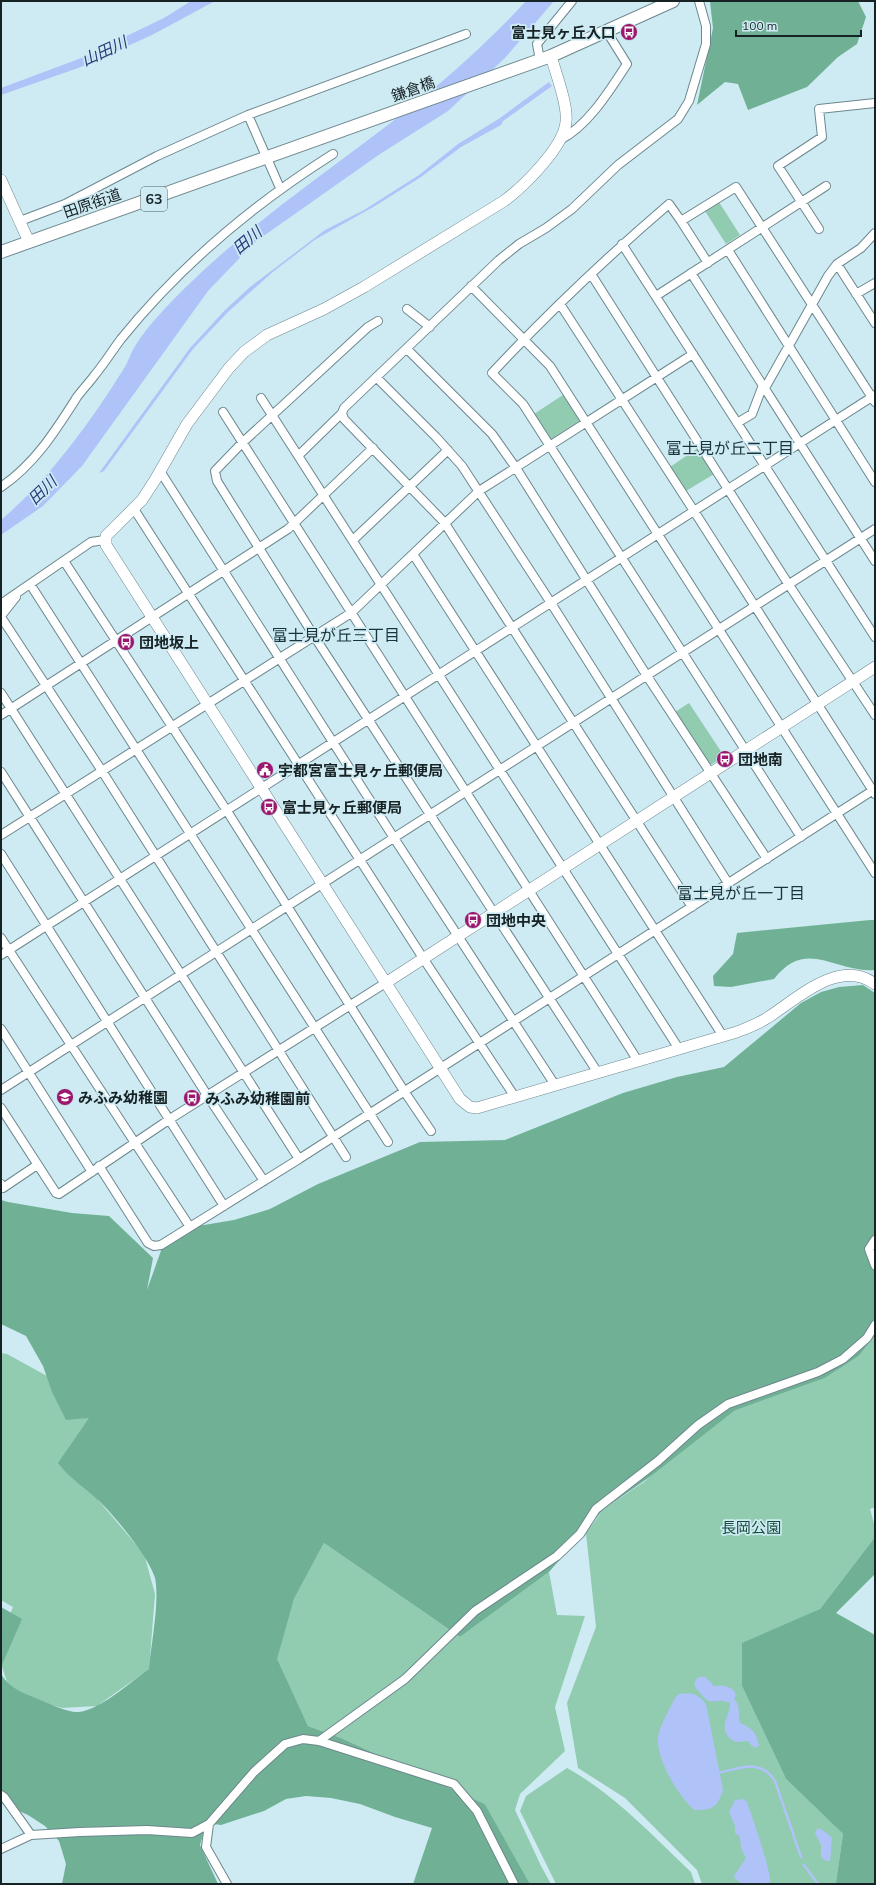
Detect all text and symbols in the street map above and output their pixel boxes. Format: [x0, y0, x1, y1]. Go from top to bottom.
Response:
scale bar [736, 12, 861, 38]
text: 100 m [742, 18, 777, 33]
bus stop icon: 富士見ヶ丘入口 [619, 22, 639, 42]
place label: 富士見ヶ丘入口 [511, 23, 616, 42]
water label: 山田川 [78, 31, 132, 70]
street label: 鎌倉橋 [389, 72, 437, 106]
street label: 田原街道 [61, 184, 123, 222]
road number: 63 [141, 187, 167, 211]
water label: 田川 [228, 221, 267, 258]
district label: 富士見が丘二丁目 [666, 438, 794, 458]
water label: 田川 [24, 470, 62, 508]
district label: 富士見が丘三丁目 [272, 625, 400, 645]
bus stop icon: 団地坂上 [116, 632, 136, 652]
place label: 団地坂上 [139, 633, 199, 652]
bus stop icon: 団地南 [715, 749, 735, 769]
place label: 団地南 [738, 750, 783, 769]
public building icon: 宇都宮富士見ヶ丘郵便局 [255, 760, 275, 780]
place label: 宇都宮富士見ヶ丘郵便局 [278, 761, 443, 780]
bus stop icon: 富士見ヶ丘郵便局 [259, 797, 279, 817]
place label: 富士見ヶ丘郵便局 [282, 798, 402, 817]
district label: 富士見が丘一丁目 [677, 883, 805, 903]
bus stop icon: 団地中央 [463, 910, 483, 930]
place label: 団地中央 [486, 911, 546, 930]
school or university icon: みふみ幼稚園 [55, 1087, 75, 1107]
place label: みふみ幼稚園 [78, 1088, 168, 1107]
bus stop icon: みふみ幼稚園前 [182, 1088, 202, 1108]
place label: みふみ幼稚園前 [205, 1089, 310, 1108]
park label: 長岡公園 [721, 1518, 781, 1537]

